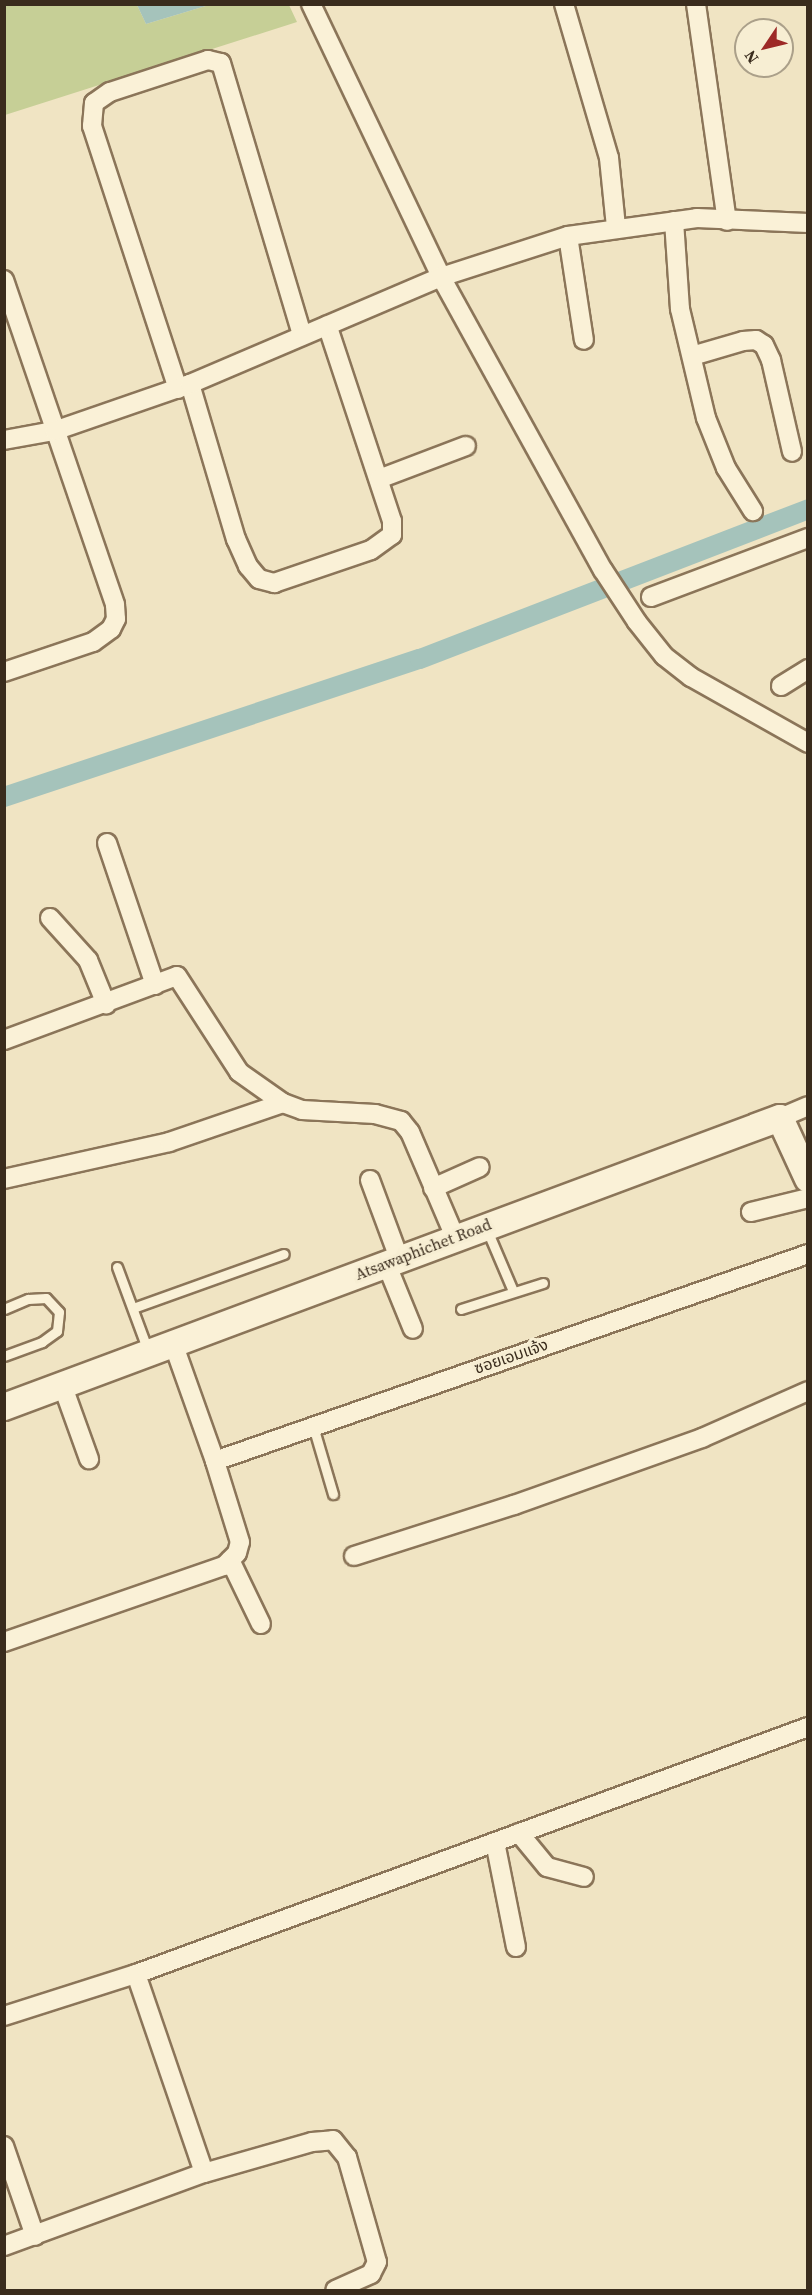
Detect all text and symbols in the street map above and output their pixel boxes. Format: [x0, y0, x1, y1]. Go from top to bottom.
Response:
north arrow [734, 18, 794, 78]
text: N [739, 46, 763, 68]
street label: Atsawaphichet Road [352, 1214, 494, 1284]
street label: ซอยเอมแจ้ง [472, 1334, 550, 1378]

